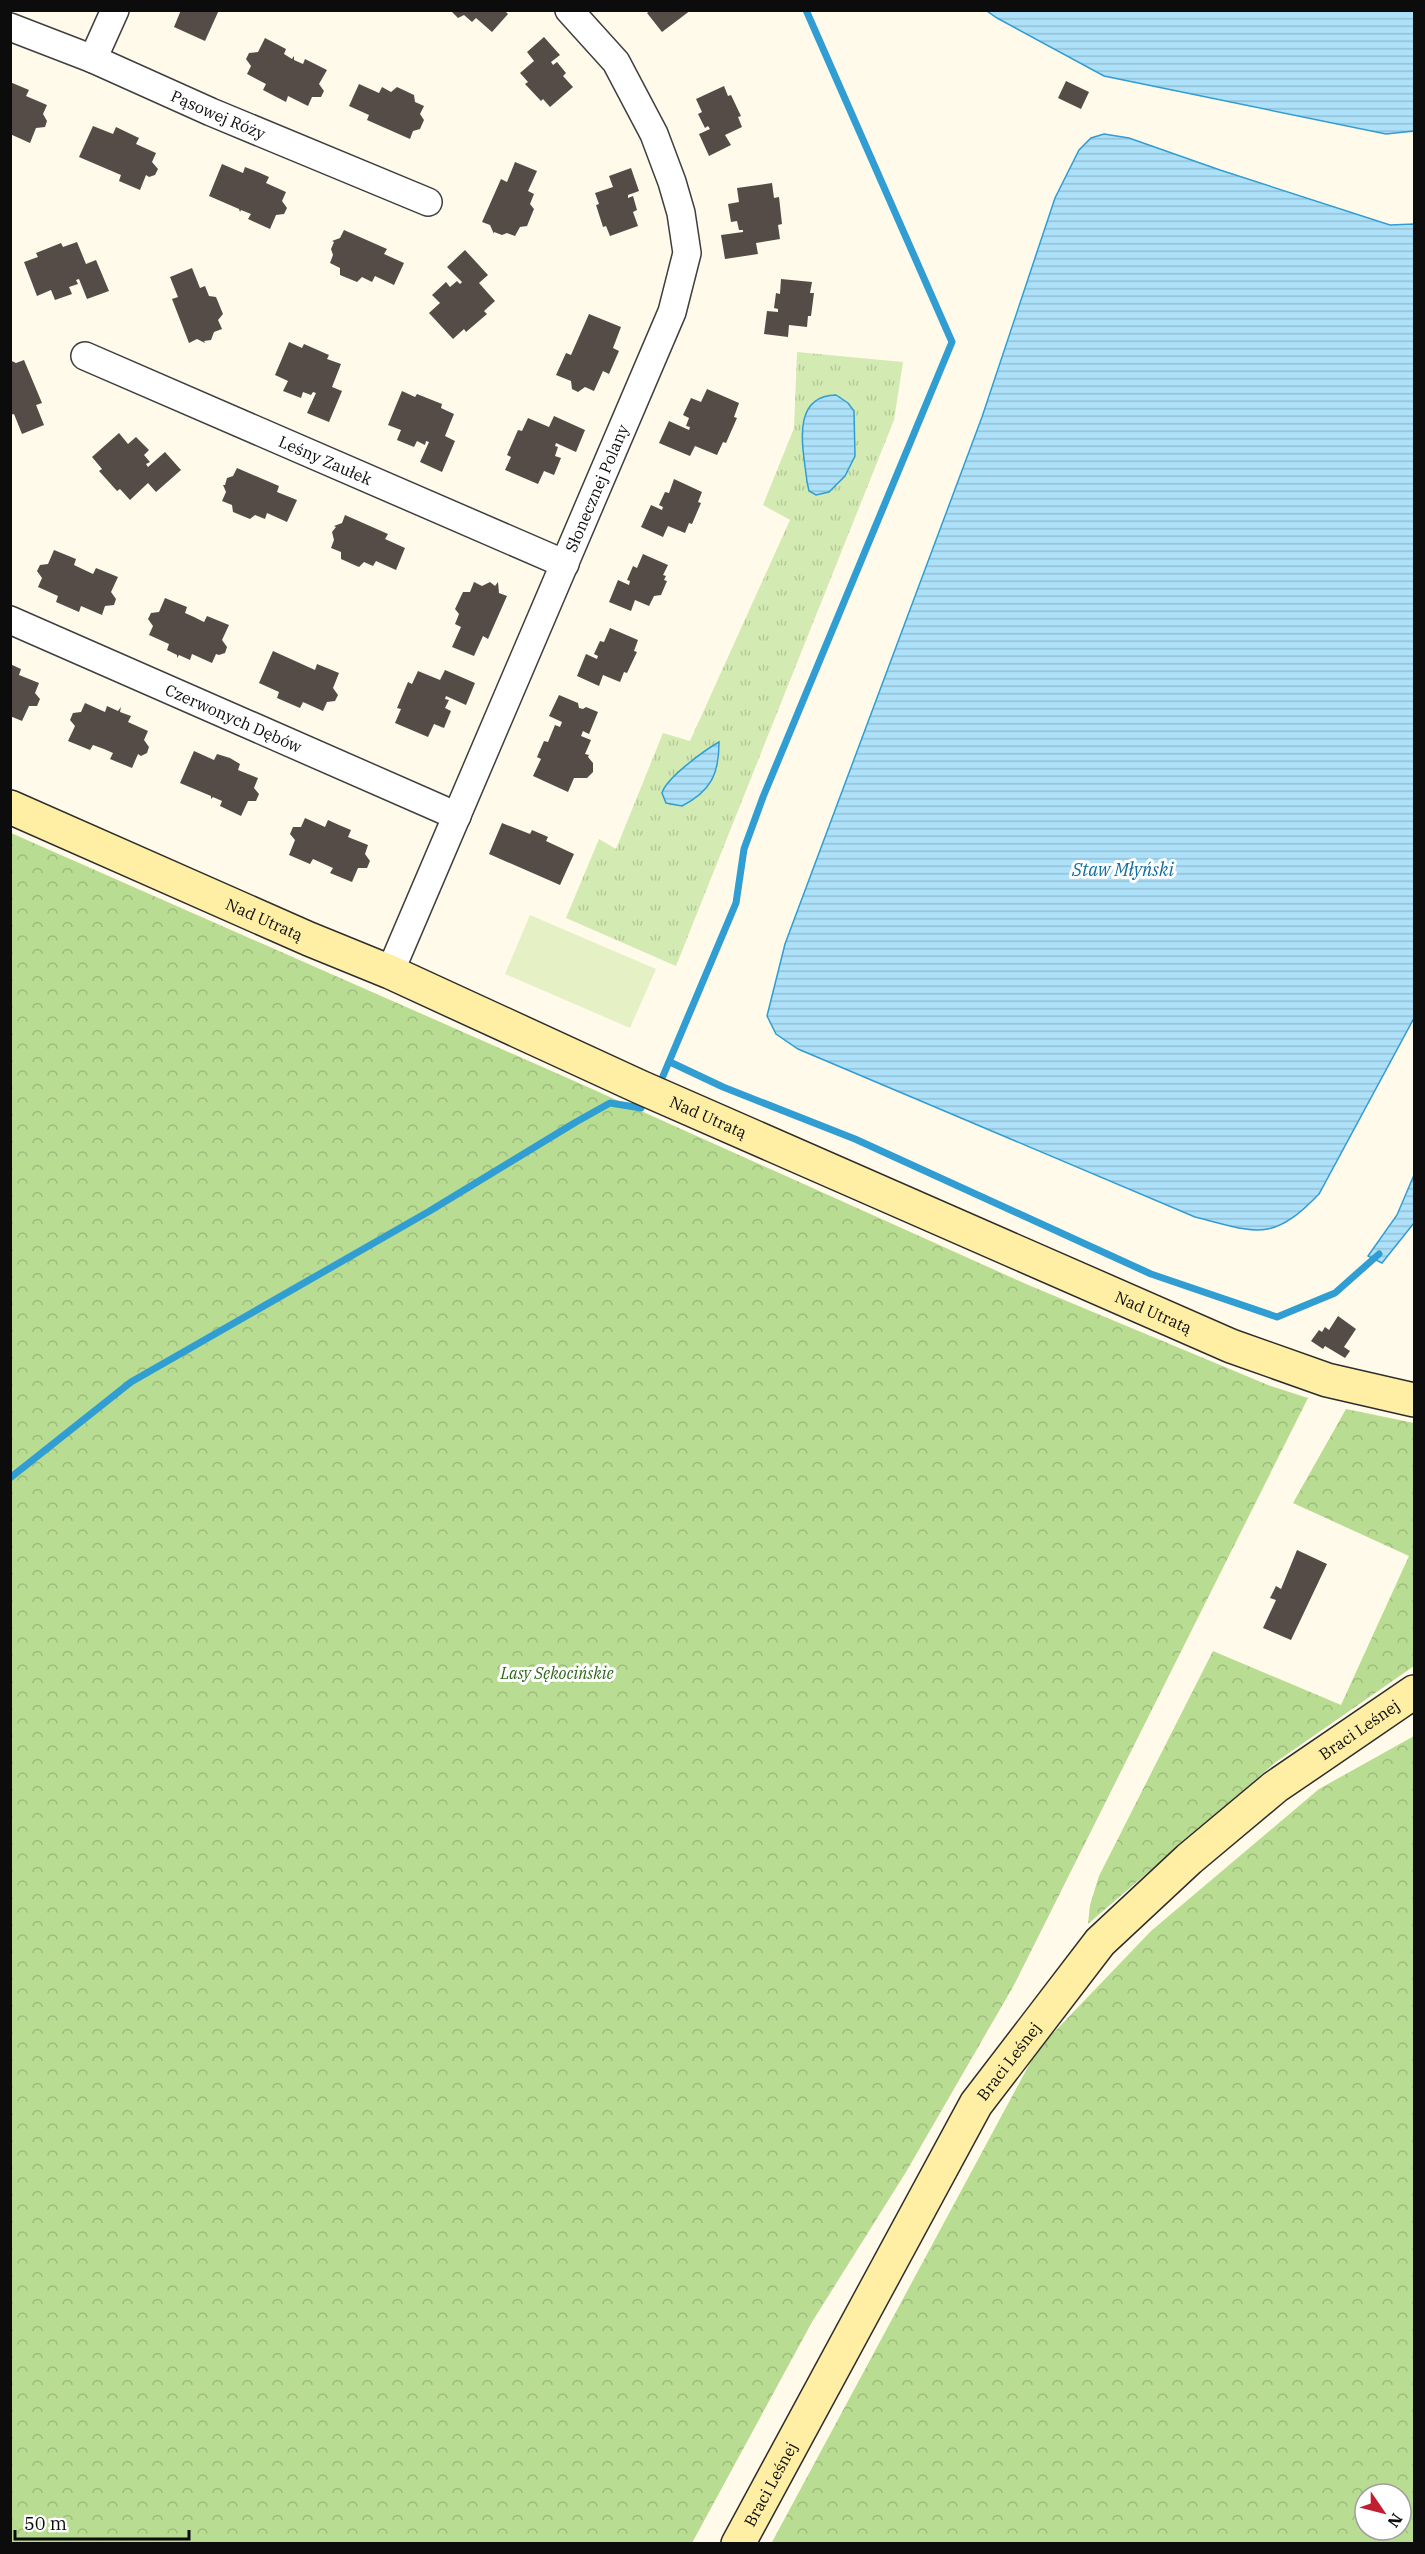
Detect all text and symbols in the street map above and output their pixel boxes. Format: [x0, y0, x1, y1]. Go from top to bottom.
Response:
street label: Pąsowej Róży [168, 85, 269, 144]
street label: Słonecznej Polany [561, 421, 633, 555]
street label: Leśny Zaułek [276, 431, 376, 489]
street label: Czerwonych Dębów [162, 679, 305, 757]
water label: Staw Młyński [1071, 858, 1175, 881]
street label: Nad Utratą [223, 894, 306, 945]
street label: Nad Utratą [667, 1091, 750, 1143]
street label: Nad Utratą [1112, 1286, 1195, 1338]
park label: Lasy Sękocińskie [499, 1663, 614, 1683]
street label: Braci Leśnej [1315, 1695, 1403, 1764]
street label: Braci Leśnej [972, 2018, 1045, 2104]
street label: Braci Leśnej [739, 2438, 801, 2530]
north arrow [1353, 2482, 1413, 2542]
scale bar [15, 2503, 189, 2541]
text: N [1383, 2510, 1407, 2532]
text: 50 m [24, 2512, 67, 2535]

